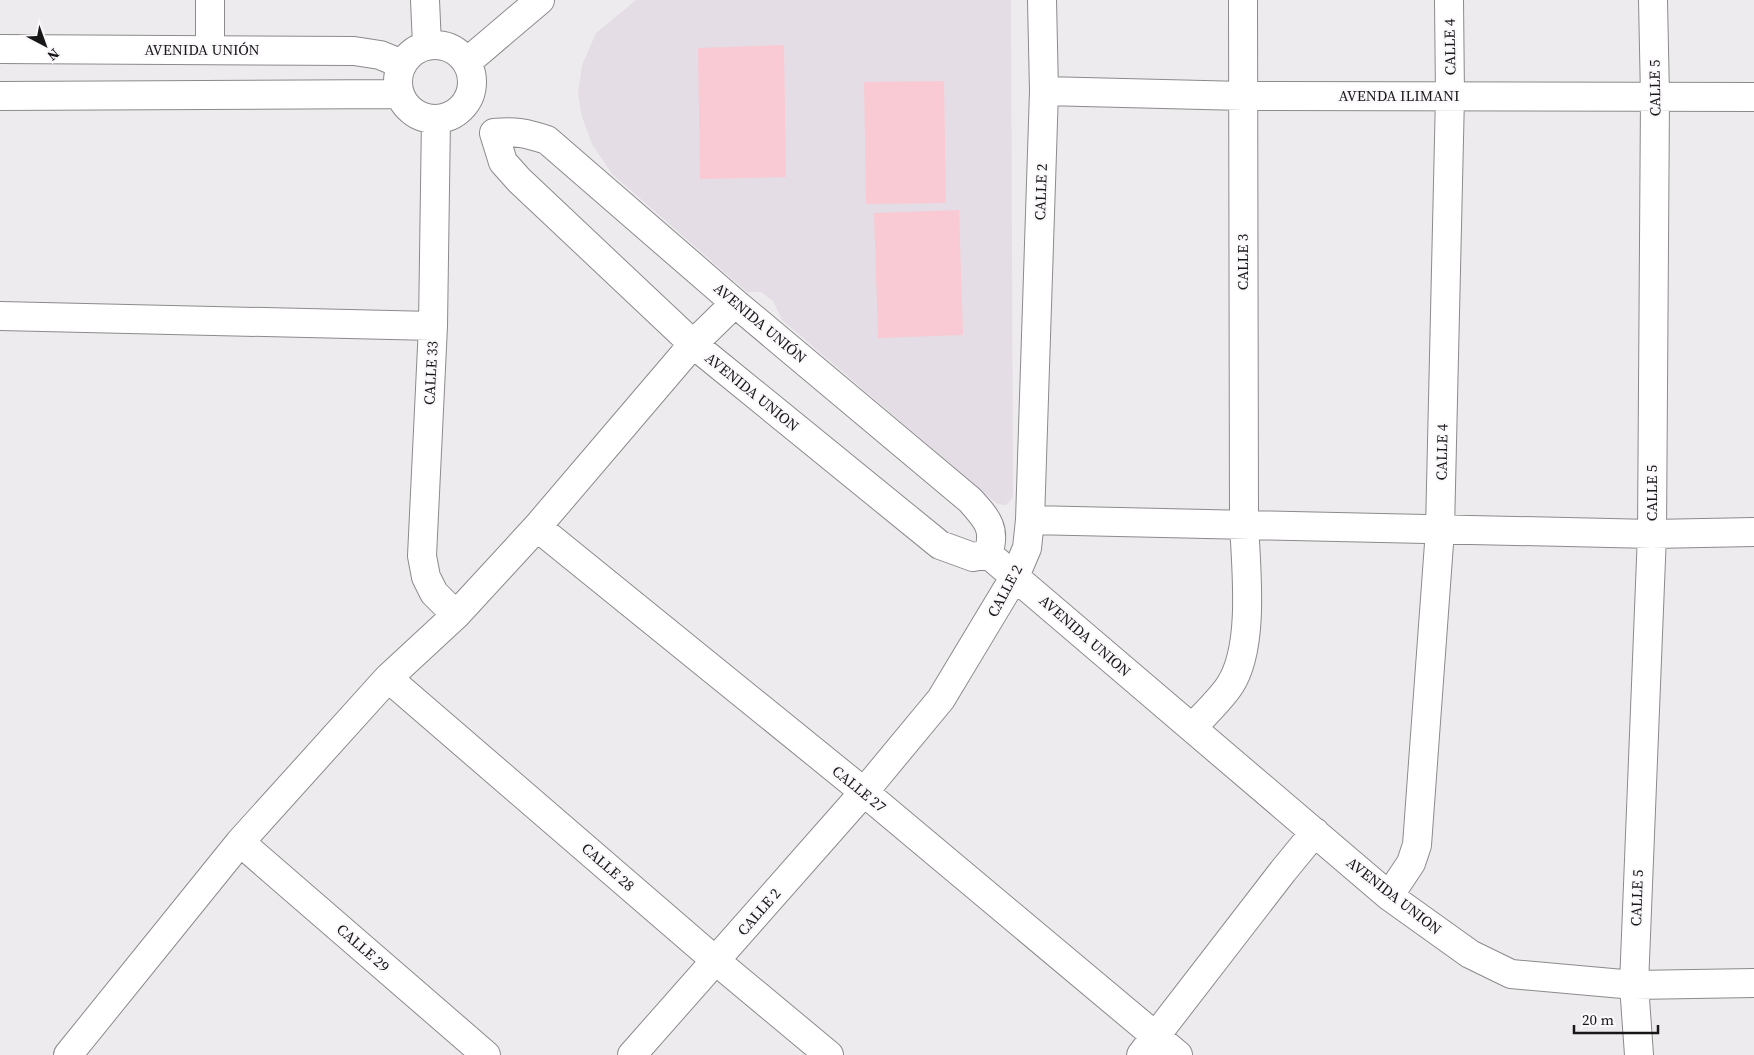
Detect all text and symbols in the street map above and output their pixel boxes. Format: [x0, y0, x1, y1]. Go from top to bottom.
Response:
street label: CALLE 4 [1438, 18, 1460, 76]
north arrow [20, 20, 70, 70]
street label: AVENIDA UNIÓN [144, 39, 260, 60]
text: N [43, 44, 64, 66]
street label: CALLE 5 [1644, 60, 1665, 117]
street label: AVENDA ILIMANI [1339, 85, 1459, 106]
street label: CALLE 2 [1029, 163, 1052, 221]
street label: CALLE 3 [1232, 234, 1253, 290]
street label: AVENIDA UNIÓN [709, 278, 811, 368]
street label: CALLE 33 [418, 340, 443, 406]
street label: AVENIDA UNION [701, 347, 804, 436]
street label: CALLE 4 [1431, 423, 1453, 480]
street label: CALLE 5 [1641, 465, 1662, 521]
street label: CALLE 2 [982, 561, 1027, 621]
street label: AVENIDA UNION [1035, 590, 1136, 681]
street label: CALLE 27 [828, 760, 891, 817]
street label: CALLE 28 [577, 838, 639, 896]
street label: AVENIDA UNION [1342, 852, 1446, 939]
street label: CALLE 5 [1625, 869, 1648, 927]
street label: CALLE 2 [732, 883, 785, 940]
street label: CALLE 29 [332, 919, 394, 977]
scale bar [1574, 1002, 1658, 1034]
text: 20 m [1582, 1009, 1614, 1030]

